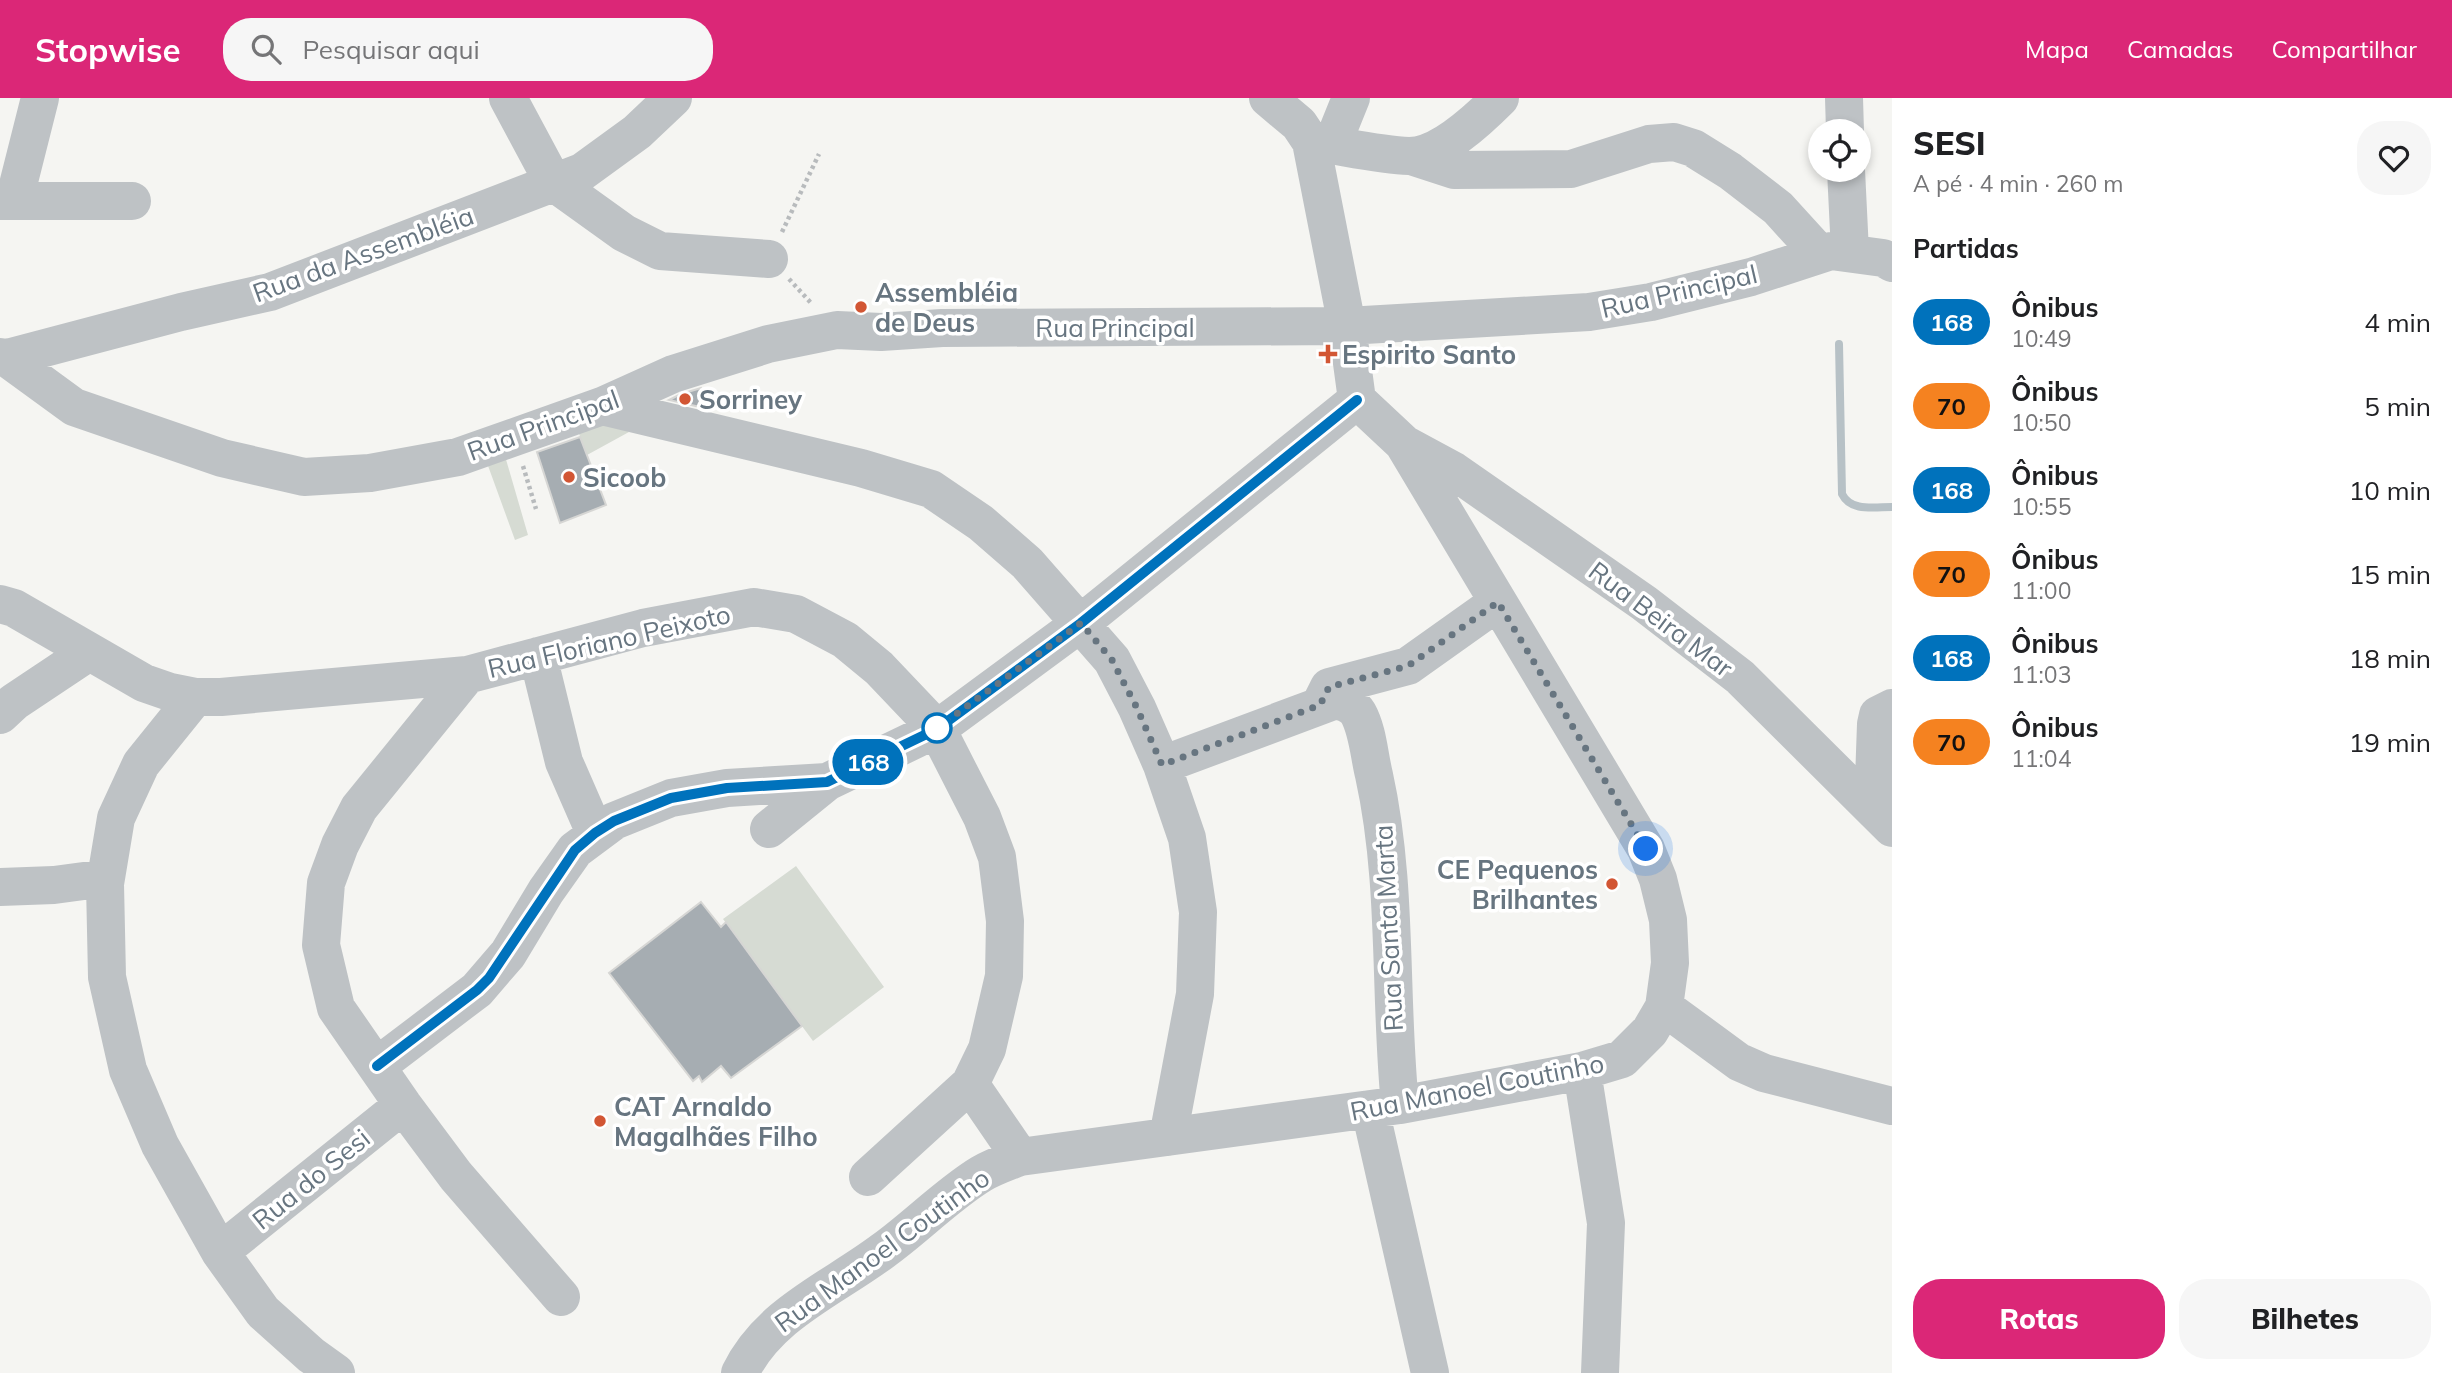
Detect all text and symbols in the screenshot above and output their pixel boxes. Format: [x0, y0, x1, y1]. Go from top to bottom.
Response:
search box [223, 18, 713, 81]
text: Stopwise [35, 29, 181, 70]
icon: search [247, 30, 285, 68]
text: Pesquisar aqui [303, 33, 480, 66]
text: Mapa [2025, 34, 2089, 64]
text: Camadas [2127, 34, 2234, 64]
text: Compartilhar [2272, 34, 2417, 64]
map controls [1808, 119, 1871, 182]
button: locate [1808, 119, 1871, 182]
button: heart [2357, 121, 2431, 195]
text: SESI [1913, 122, 1986, 163]
text: A pé · 4 min · 260 m [1913, 169, 2123, 198]
street label: Rua da Assembléia [248, 199, 478, 309]
text: Partidas [1913, 232, 2019, 265]
street label: Rua Principal [1598, 257, 1760, 325]
place label: Assembléia de Deus [875, 276, 1018, 339]
text: Ônibus [2011, 291, 2099, 324]
marker: Assembléia de Deus [853, 299, 869, 315]
text: 4 min [2364, 306, 2431, 339]
text: 168 [1930, 307, 1973, 337]
street label: Rua Principal [1035, 311, 1195, 344]
text: 10:49 [2011, 324, 2071, 353]
place label: Espirito Santo [1342, 338, 1516, 371]
marker: Espirito Santo [1320, 346, 1336, 362]
text: Ônibus [2011, 375, 2099, 408]
street label: Rua Principal [462, 382, 624, 468]
place label: Sorriney [699, 383, 803, 416]
text: 5 min [2364, 390, 2431, 423]
marker: Sorriney [677, 391, 693, 407]
text: 70 [1937, 391, 1966, 421]
text: 10:50 [2011, 408, 2071, 437]
text: Ônibus [2011, 459, 2099, 492]
place label: Sicoob [583, 461, 666, 494]
marker: Sicoob [561, 469, 577, 485]
text: 10 min [2349, 474, 2431, 507]
text: 168 [1930, 475, 1973, 505]
text: 10:55 [2011, 492, 2071, 521]
text: Ônibus [2011, 543, 2099, 576]
street label: Rua Beira Mar [1582, 554, 1740, 684]
text: 15 min [2349, 558, 2431, 591]
text: 70 [1937, 559, 1966, 589]
text: 11:00 [2011, 576, 2071, 605]
street label: Rua Floriano Peixoto [484, 597, 734, 685]
text: Ônibus [2011, 627, 2099, 660]
text: 18 min [2349, 642, 2431, 675]
text: 168 [1930, 643, 1973, 673]
text: 11:03 [2011, 660, 2071, 689]
text: Ônibus [2011, 711, 2099, 744]
unlabelled marker [922, 713, 952, 743]
text: 19 min [2349, 726, 2431, 759]
text: 70 [1937, 727, 1966, 757]
line badge: 168 [828, 739, 908, 785]
text: 11:04 [2011, 744, 2071, 773]
text: 168 [846, 747, 890, 777]
street label: Rua Santa Marta [1366, 824, 1410, 1032]
your location [1628, 831, 1663, 866]
place label: CE Pequenos Brilhantes [1437, 853, 1598, 916]
marker: CE Pequenos Brilhantes [1604, 876, 1620, 892]
street label: Rua Manoel Coutinho [1347, 1046, 1607, 1128]
place label: CAT Arnaldo Magalhães Filho [614, 1090, 818, 1153]
marker: CAT Arnaldo Magalhães Filho [592, 1113, 608, 1129]
street label: Rua do Sesi [245, 1121, 377, 1237]
street label: Rua Manoel Coutinho [768, 1161, 996, 1339]
button: Rotas [1913, 1279, 2165, 1359]
button: Bilhetes [2179, 1279, 2431, 1359]

